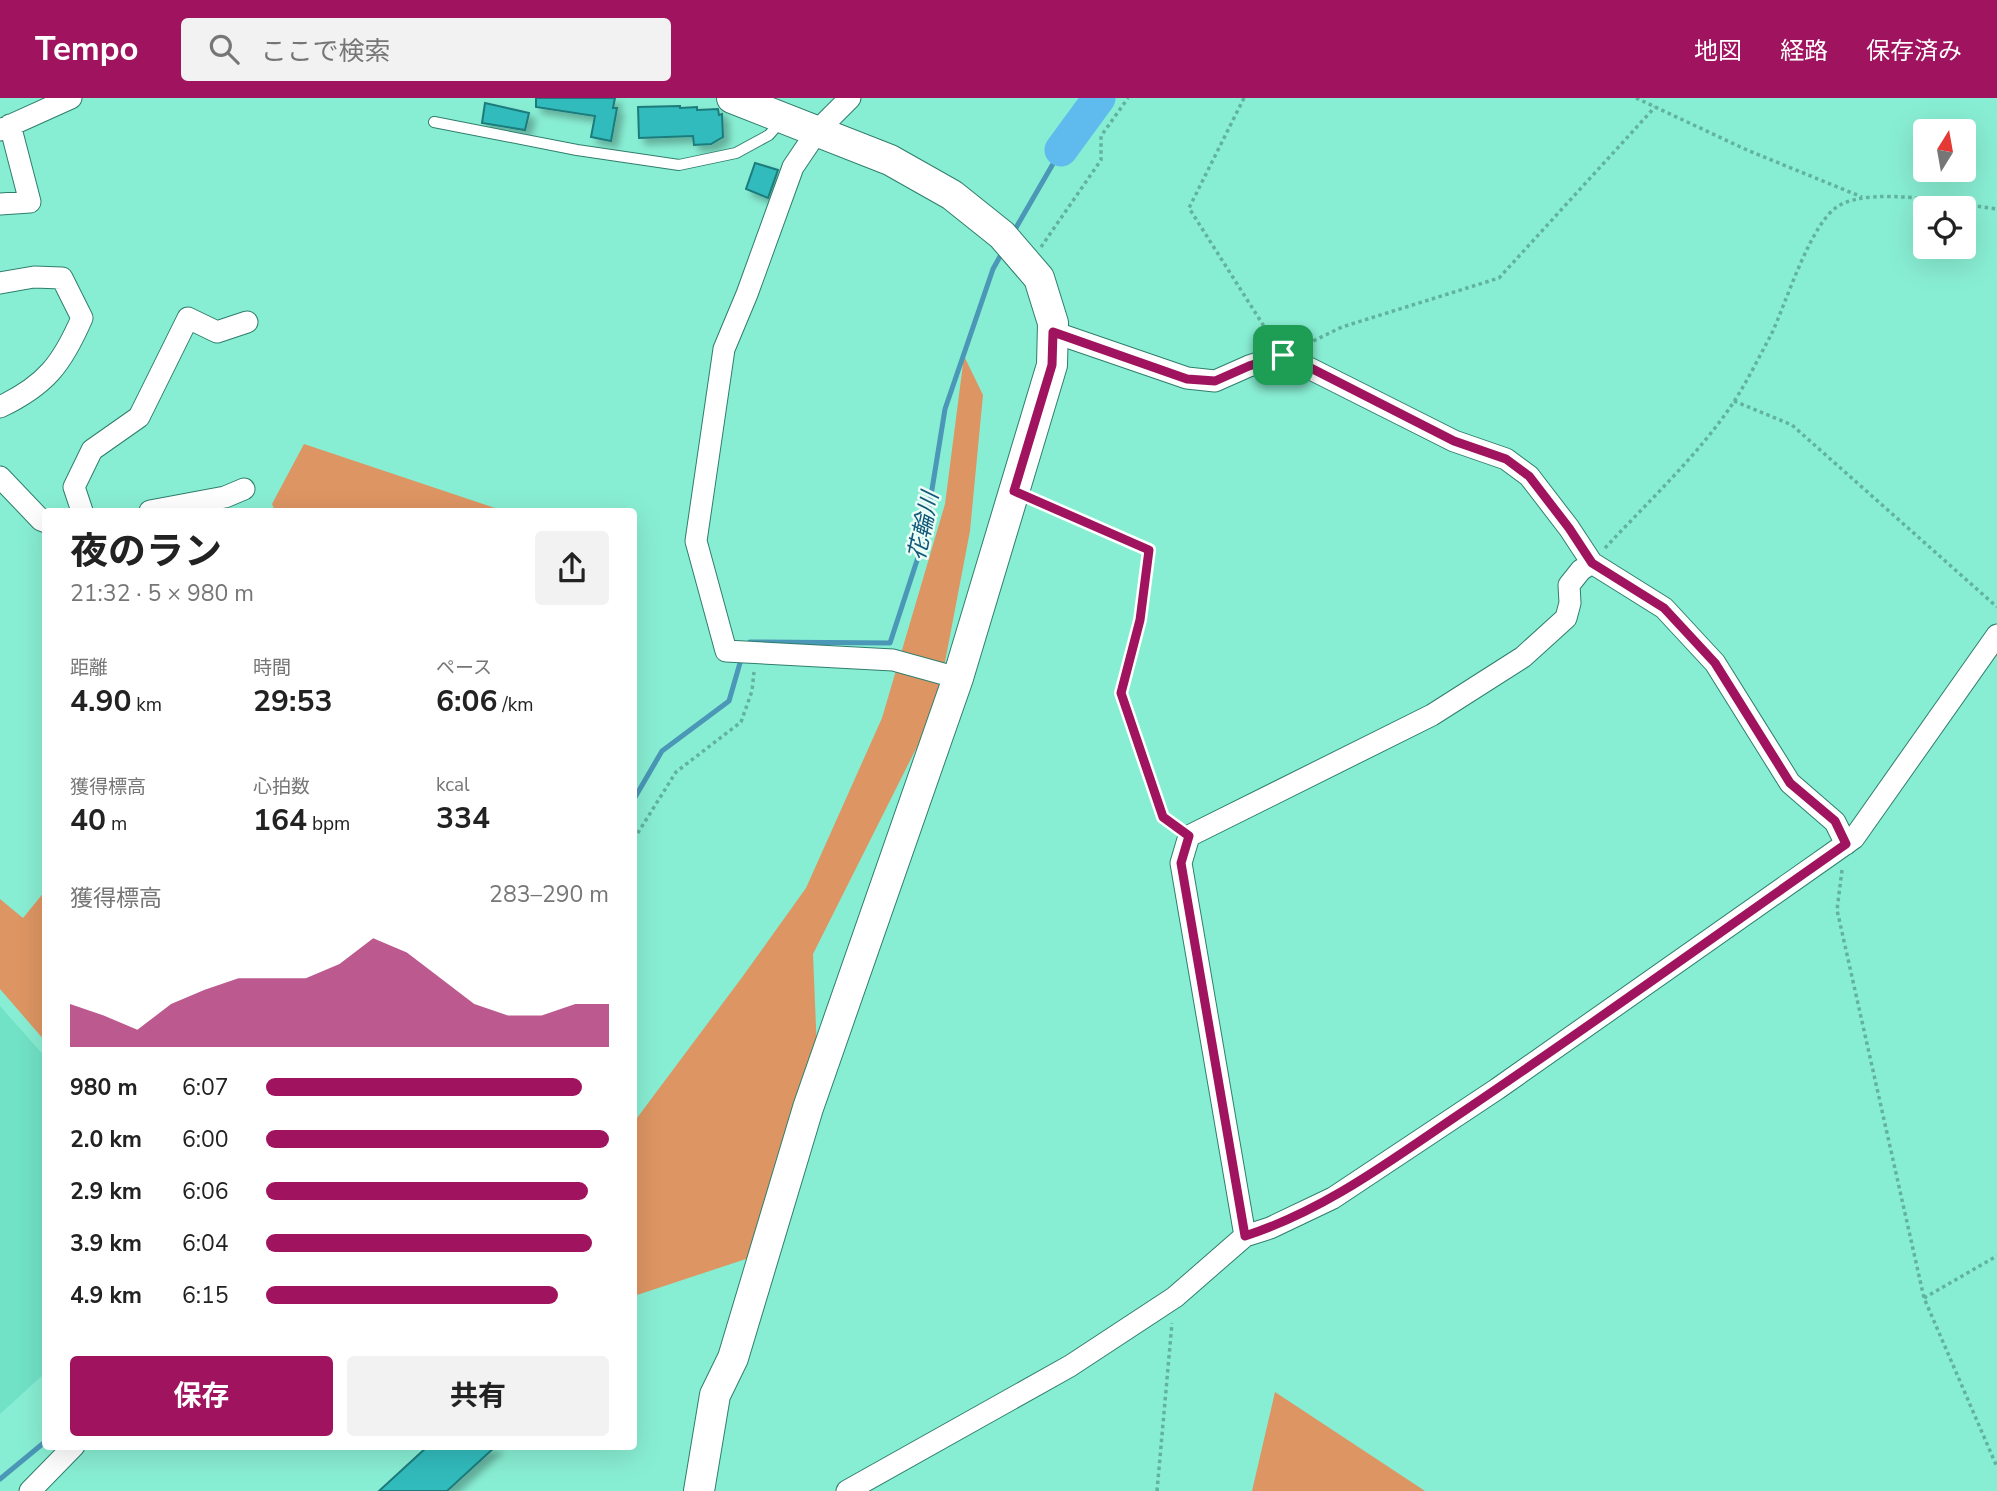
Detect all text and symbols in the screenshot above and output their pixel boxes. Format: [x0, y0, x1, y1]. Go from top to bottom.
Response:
search box [181, 18, 671, 81]
text: Tempo [35, 27, 139, 72]
icon: search [205, 30, 243, 68]
text: ここで検索 [261, 34, 391, 69]
text: 地図 [1694, 35, 1742, 67]
text: 経路 [1780, 35, 1828, 67]
text: 保存済み [1866, 35, 1962, 67]
north arrow [1913, 119, 1976, 182]
map controls [1913, 119, 1976, 259]
button: locate [1913, 196, 1976, 259]
pin [1253, 325, 1313, 385]
icon: arrive [1264, 336, 1302, 374]
water label: 花輪川 [901, 486, 946, 563]
text: 夜のラン [70, 526, 222, 577]
button: share [535, 531, 609, 605]
text: 21:32 · 5 × 980 m [70, 578, 254, 609]
text: 距離 [70, 655, 108, 681]
text: 時間 [253, 655, 291, 681]
text: ペース [436, 655, 492, 681]
text: 4.90 [70, 681, 131, 722]
text: 29:53 [253, 681, 332, 722]
text: 6:06 [436, 681, 497, 722]
text: km [131, 692, 162, 718]
text: /km [497, 692, 533, 718]
text: kcal [436, 772, 470, 798]
text: 獲得標高 [70, 774, 146, 800]
text: 心拍数 [253, 774, 310, 800]
text: 334 [436, 798, 490, 839]
text: 40 [70, 800, 106, 841]
text: 164 [253, 800, 307, 841]
text: m [106, 811, 127, 837]
text: bpm [307, 811, 350, 837]
text: 283–290 m [489, 879, 609, 910]
text: 獲得標高 [70, 883, 162, 914]
text: 980 m [70, 1072, 138, 1103]
text: 6:07 [182, 1072, 229, 1103]
text: 2.0 km [70, 1124, 142, 1155]
text: 6:00 [182, 1124, 229, 1155]
text: 2.9 km [70, 1176, 142, 1207]
text: 6:06 [182, 1176, 229, 1207]
text: 3.9 km [70, 1228, 142, 1259]
text: 6:04 [182, 1228, 229, 1259]
text: 4.9 km [70, 1280, 142, 1311]
text: 6:15 [182, 1280, 229, 1311]
button: 保存 [70, 1356, 333, 1436]
button: 共有 [347, 1356, 609, 1436]

